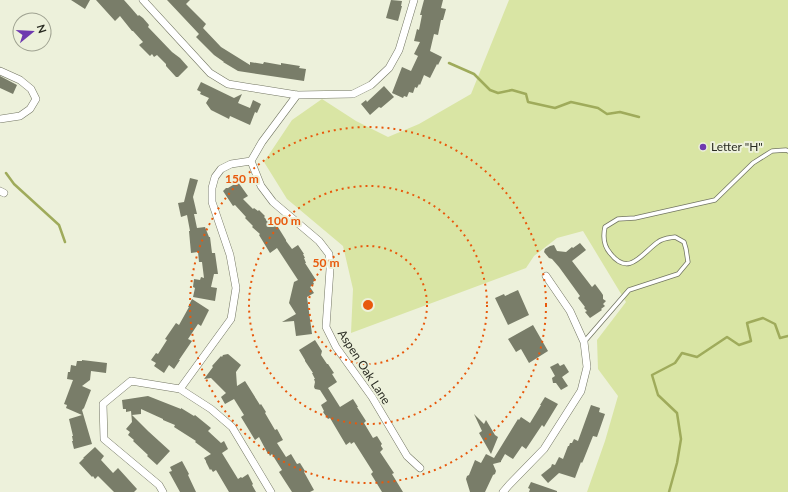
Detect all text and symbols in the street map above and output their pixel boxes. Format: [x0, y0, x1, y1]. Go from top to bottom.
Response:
north arrow [12, 12, 52, 52]
text: N [34, 23, 49, 35]
place label: Letter "H" [711, 139, 763, 154]
marker: Letter "H" [698, 142, 708, 152]
text: 150 m [225, 171, 259, 186]
text: 100 m [267, 213, 301, 228]
text: 50 m [313, 255, 339, 270]
centre of rings [361, 298, 375, 312]
street label: Aspen Oak Lane [335, 327, 394, 407]

